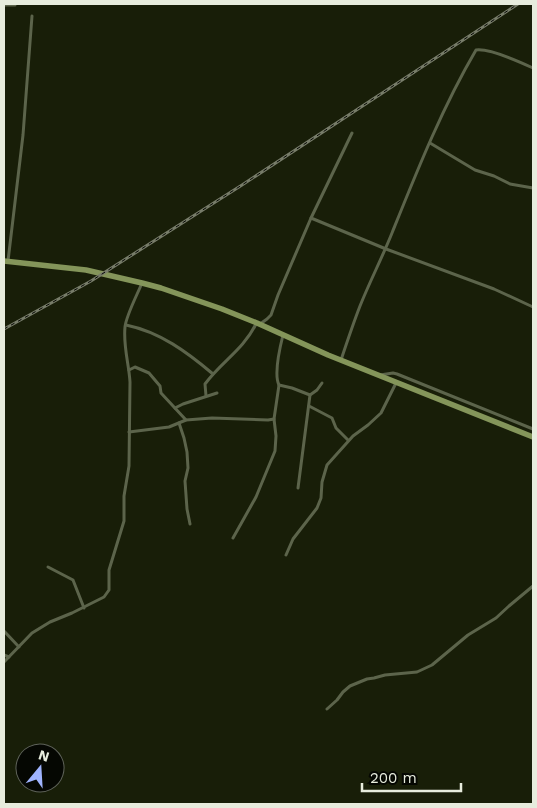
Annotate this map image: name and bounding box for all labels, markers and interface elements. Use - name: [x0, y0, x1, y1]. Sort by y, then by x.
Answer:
- north arrow: [15, 743, 65, 793]
- text: N: [37, 746, 51, 765]
- scale bar: [362, 760, 461, 792]
- text: 200 m: [370, 769, 417, 787]

